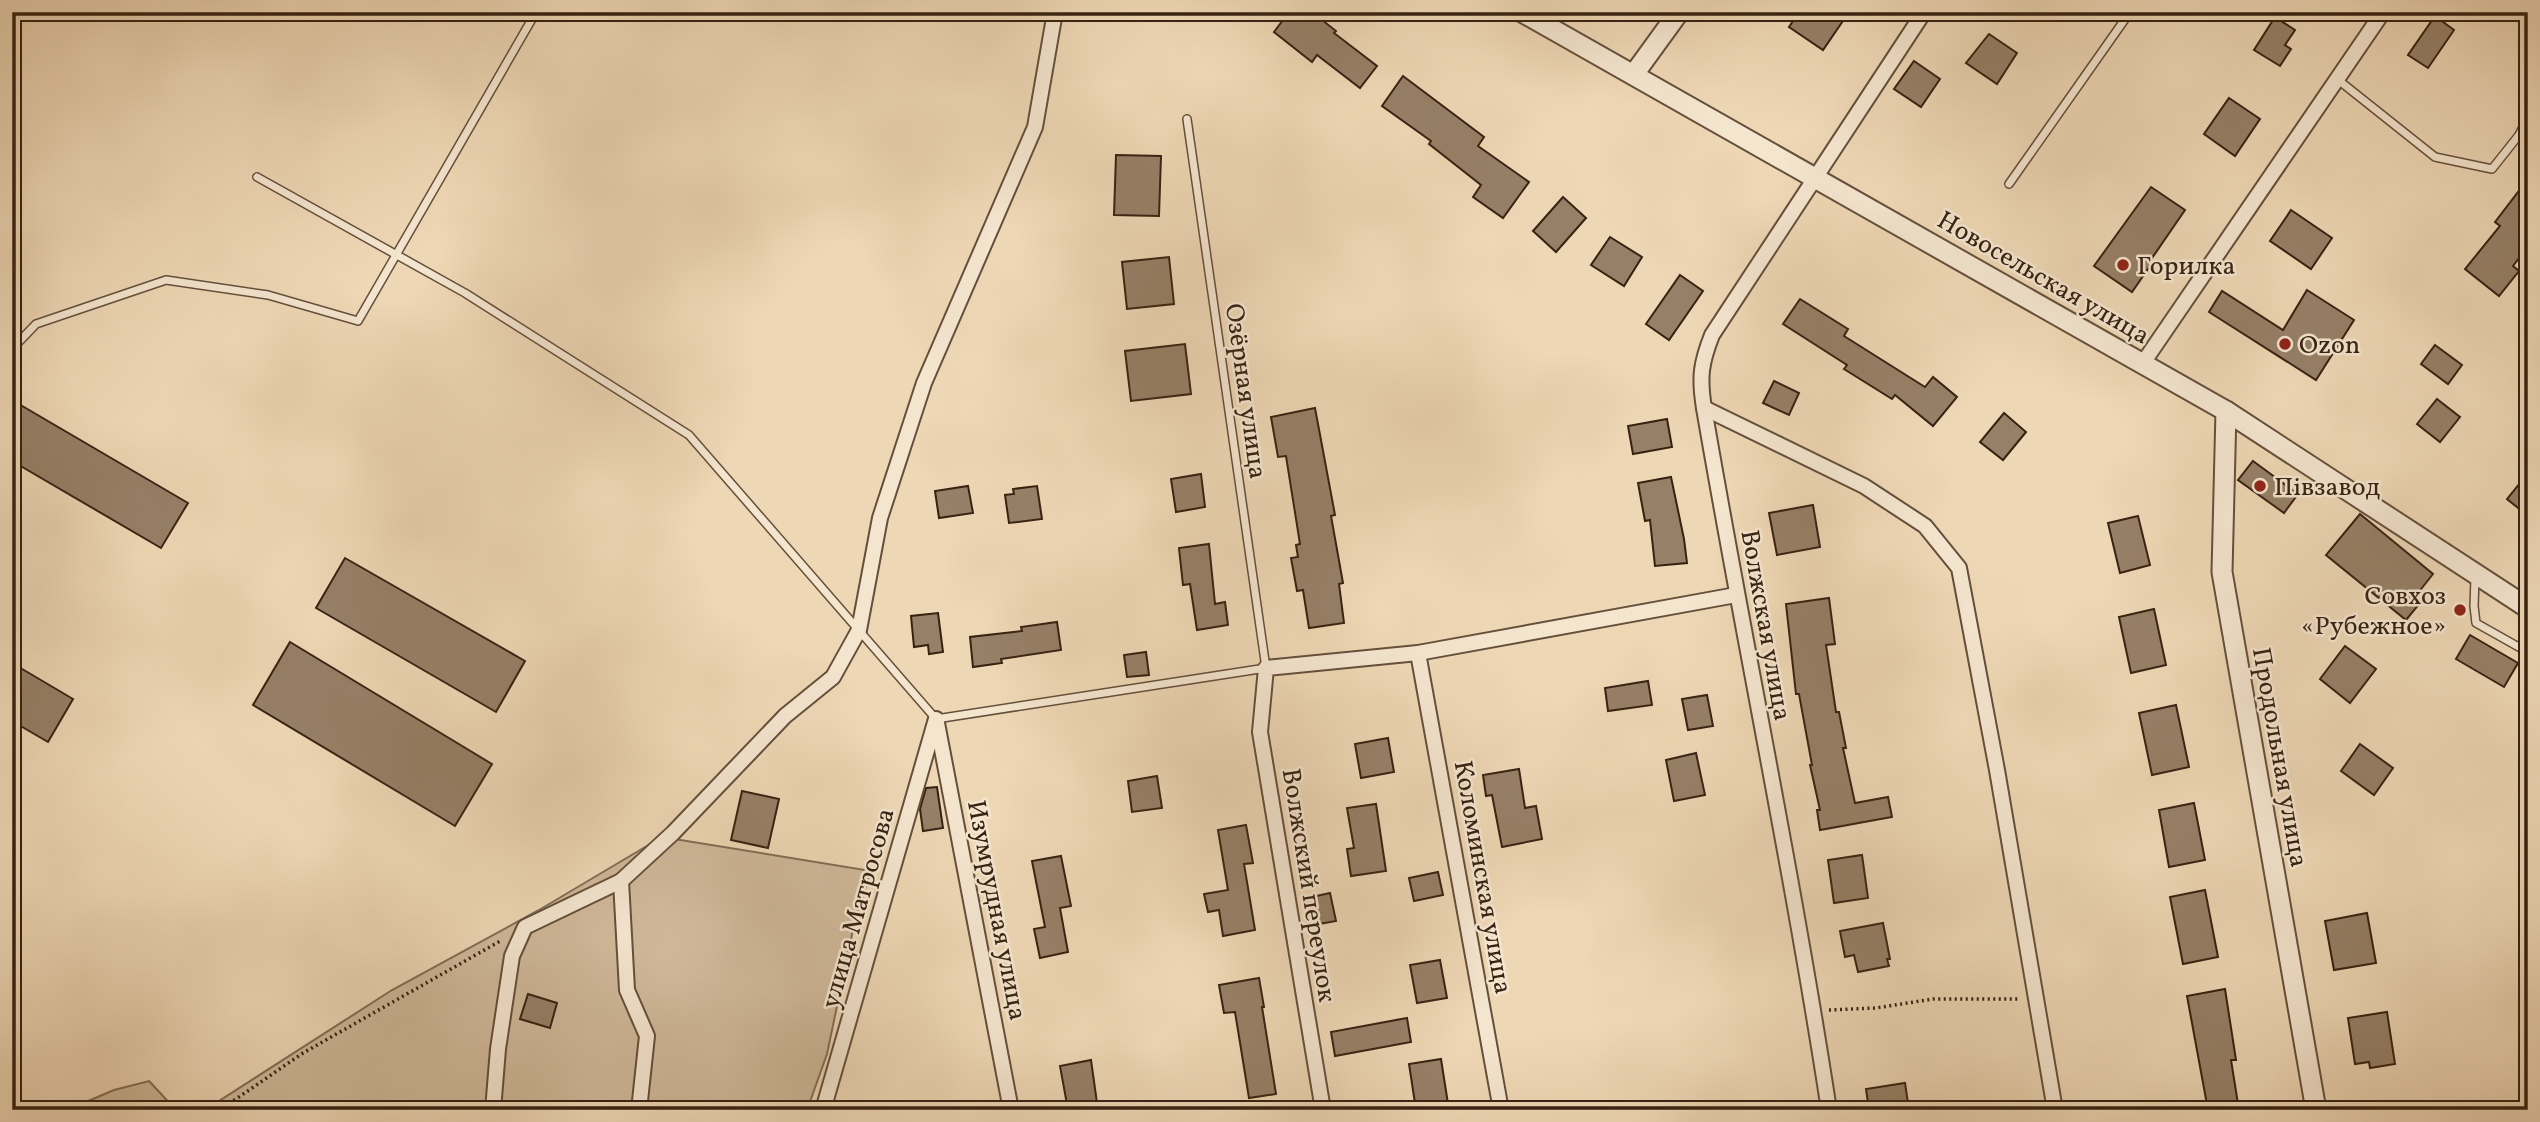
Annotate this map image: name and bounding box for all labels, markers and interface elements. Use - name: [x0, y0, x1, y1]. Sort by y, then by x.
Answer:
- street label: Новосельская улица: [1930, 203, 2156, 354]
- place label: Горилка: [2137, 249, 2235, 285]
- marker: Горилка: [2115, 257, 2131, 273]
- street label: Озёрная улица: [1215, 301, 1275, 481]
- place label: Ozon: [2299, 328, 2360, 364]
- marker: Ozon: [2277, 336, 2293, 352]
- place label: Пiвзавод: [2274, 470, 2381, 506]
- marker: Пiвзавод: [2252, 478, 2268, 494]
- street label: Волжская улица: [1731, 527, 1800, 724]
- place label: Совхоз «Рубежное»: [2301, 579, 2446, 645]
- marker: Совхоз «Рубежное»: [2452, 602, 2468, 618]
- street label: Продольная улица: [2242, 645, 2316, 870]
- street label: Коломинская улица: [1444, 758, 1520, 997]
- street label: Волжский переулок: [1272, 766, 1344, 1005]
- street label: Изумрудная улица: [957, 797, 1035, 1023]
- street label: улица Матросова: [813, 804, 905, 1013]

